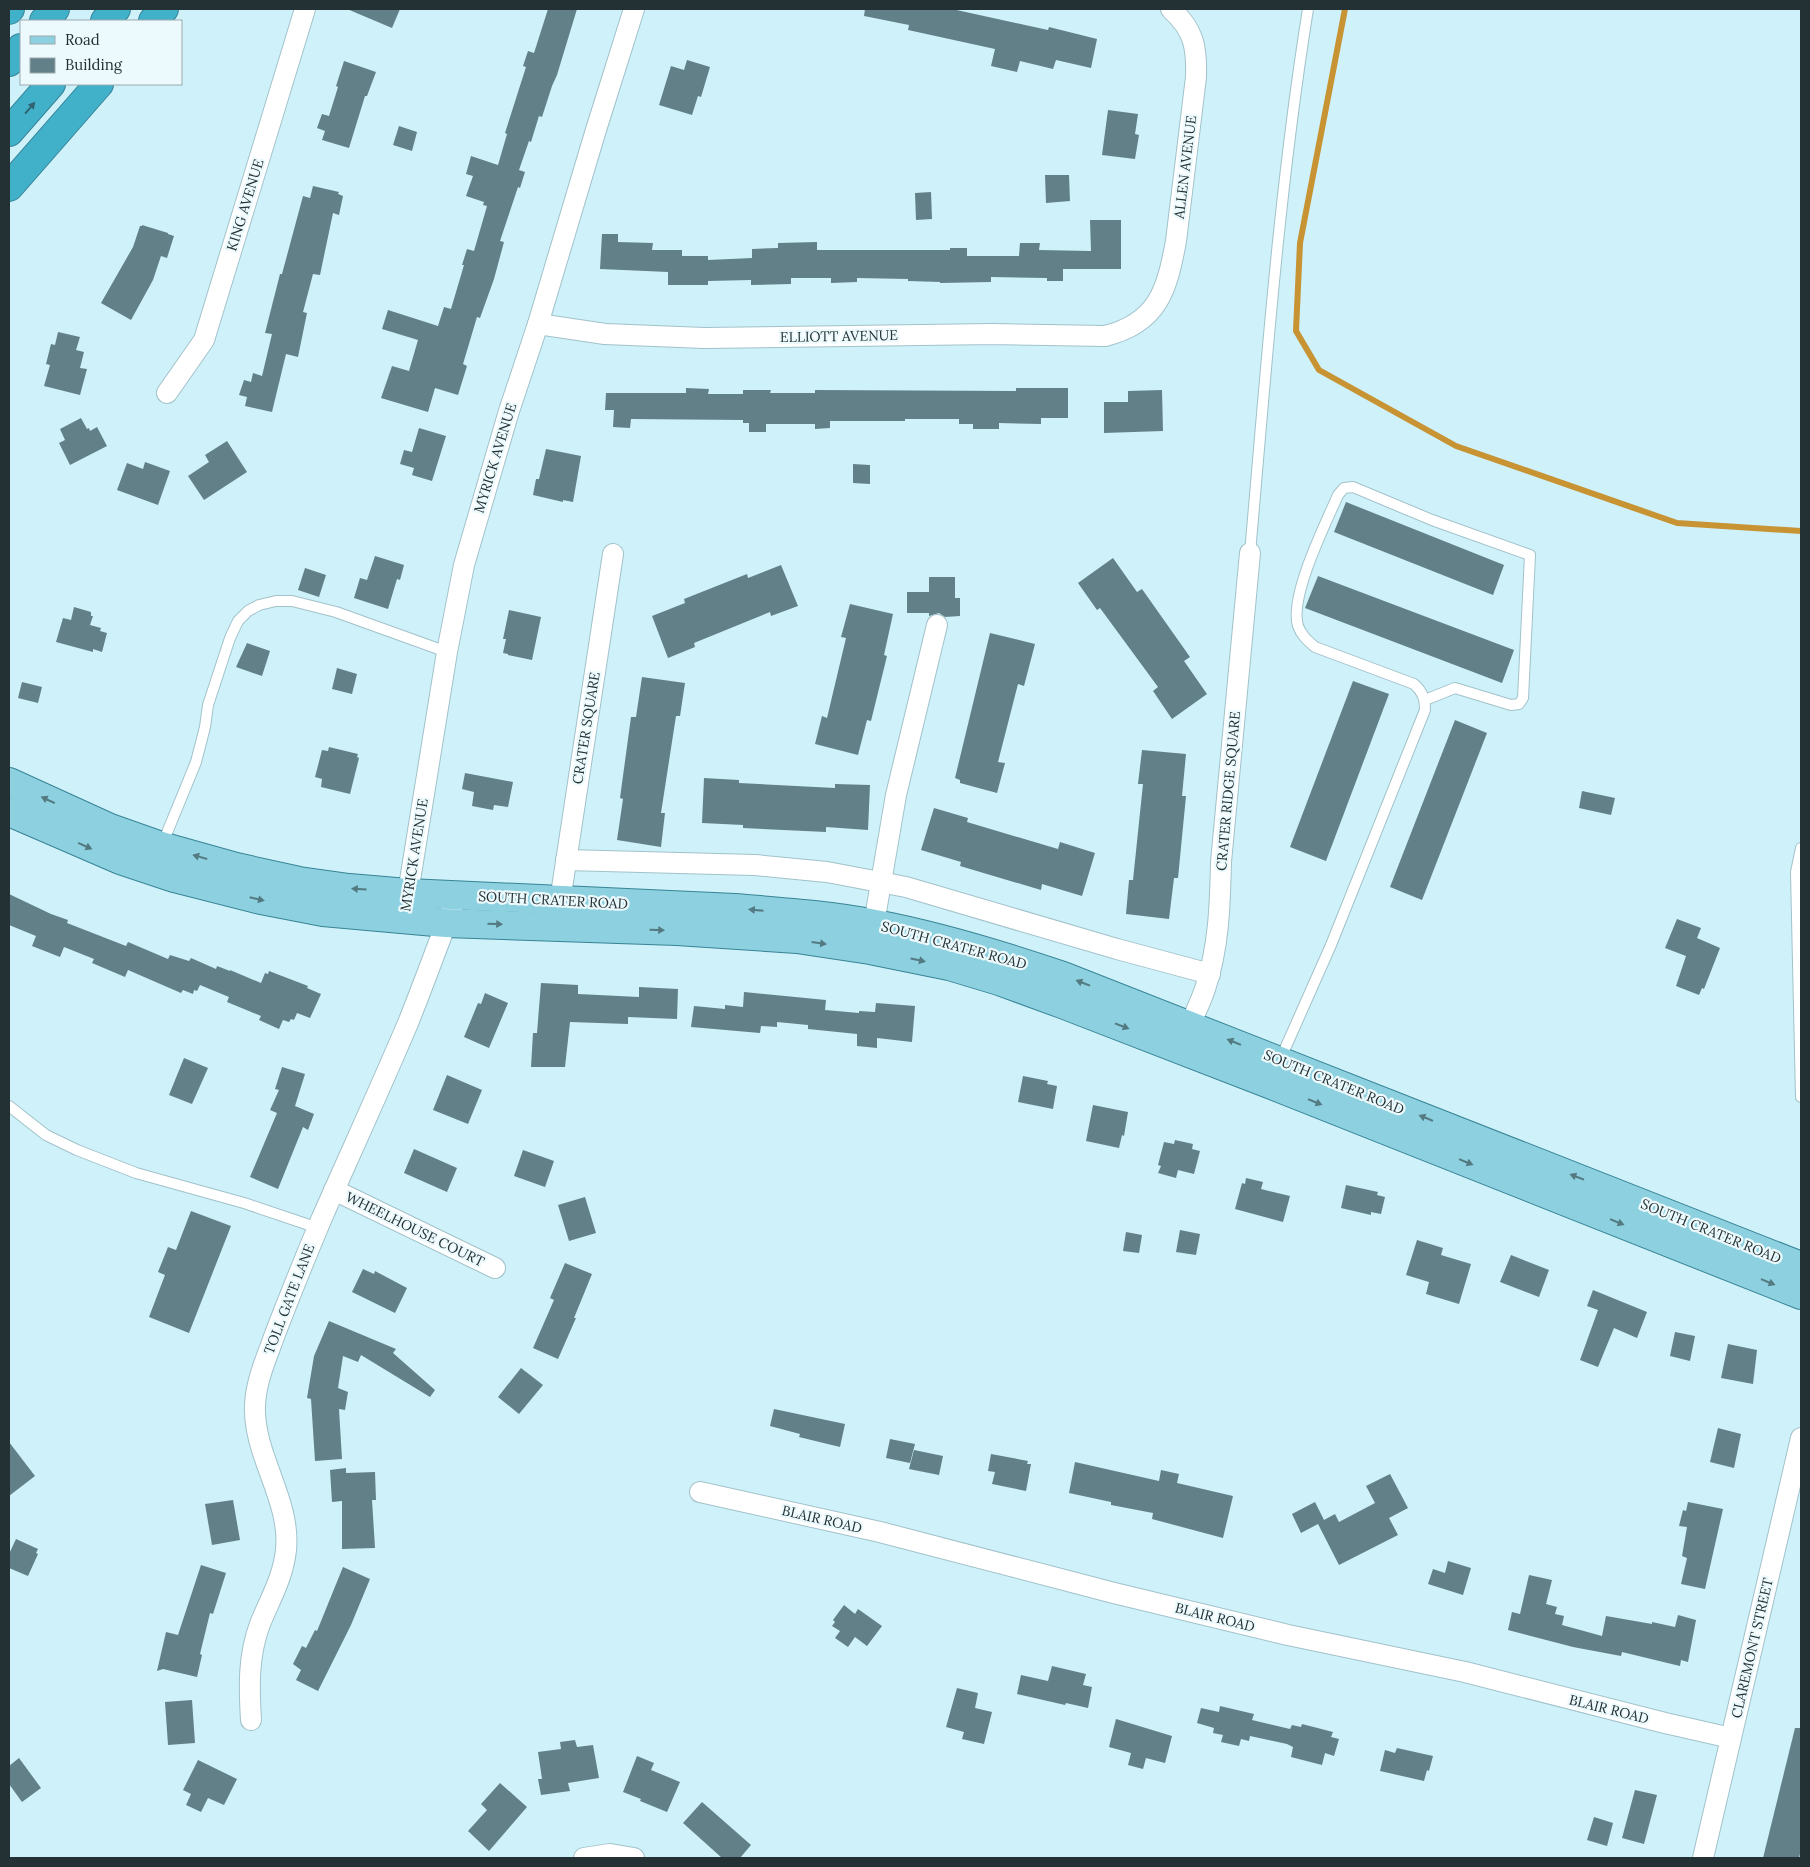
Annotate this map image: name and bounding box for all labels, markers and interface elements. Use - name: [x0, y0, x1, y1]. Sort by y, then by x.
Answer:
- legend: [20, 20, 182, 85]
- text: Road: [65, 30, 100, 49]
- text: Building: [65, 55, 123, 74]
- one-way arrow: [24, 102, 35, 114]
- street label: ALLEN AVENUE: [1170, 114, 1200, 221]
- street label: KING AVENUE: [222, 157, 268, 253]
- street label: ELLIOTT AVENUE: [780, 326, 898, 346]
- street label: MYRICK AVENUE: [470, 401, 520, 515]
- street label: CRATER SQUARE: [568, 670, 604, 785]
- street label: CRATER RIDGE SQUARE: [1212, 710, 1244, 872]
- one-way arrow: [41, 796, 55, 804]
- street label: MYRICK AVENUE: [396, 797, 432, 913]
- one-way arrow: [78, 842, 92, 850]
- one-way arrow: [192, 853, 208, 861]
- one-way arrow: [351, 885, 367, 893]
- street label: SOUTH CRATER ROAD: [478, 887, 628, 913]
- one-way arrow: [249, 895, 264, 903]
- one-way arrow: [747, 906, 763, 914]
- street label: SOUTH CRATER ROAD: [879, 917, 1029, 973]
- one-way arrow: [487, 920, 503, 928]
- one-way arrow: [650, 927, 666, 935]
- one-way arrow: [812, 939, 828, 947]
- one-way arrow: [910, 956, 925, 964]
- one-way arrow: [1076, 979, 1090, 987]
- one-way arrow: [1114, 1023, 1129, 1031]
- one-way arrow: [1227, 1038, 1242, 1045]
- street label: SOUTH CRATER ROAD: [1261, 1046, 1407, 1118]
- one-way arrow: [1308, 1098, 1322, 1106]
- one-way arrow: [1418, 1114, 1433, 1122]
- one-way arrow: [1459, 1158, 1473, 1166]
- one-way arrow: [1570, 1173, 1584, 1181]
- street label: WHEELHOUSE COURT: [343, 1188, 487, 1270]
- street label: SOUTH CRATER ROAD: [1638, 1195, 1784, 1267]
- one-way arrow: [1610, 1218, 1624, 1226]
- street label: TOLL GATE LANE: [260, 1241, 318, 1357]
- one-way arrow: [1761, 1278, 1776, 1286]
- street label: BLAIR ROAD: [780, 1501, 864, 1537]
- street label: CLAREMONT STREET: [1727, 1576, 1777, 1720]
- street label: BLAIR ROAD: [1173, 1598, 1257, 1636]
- street label: BLAIR ROAD: [1567, 1690, 1651, 1728]

